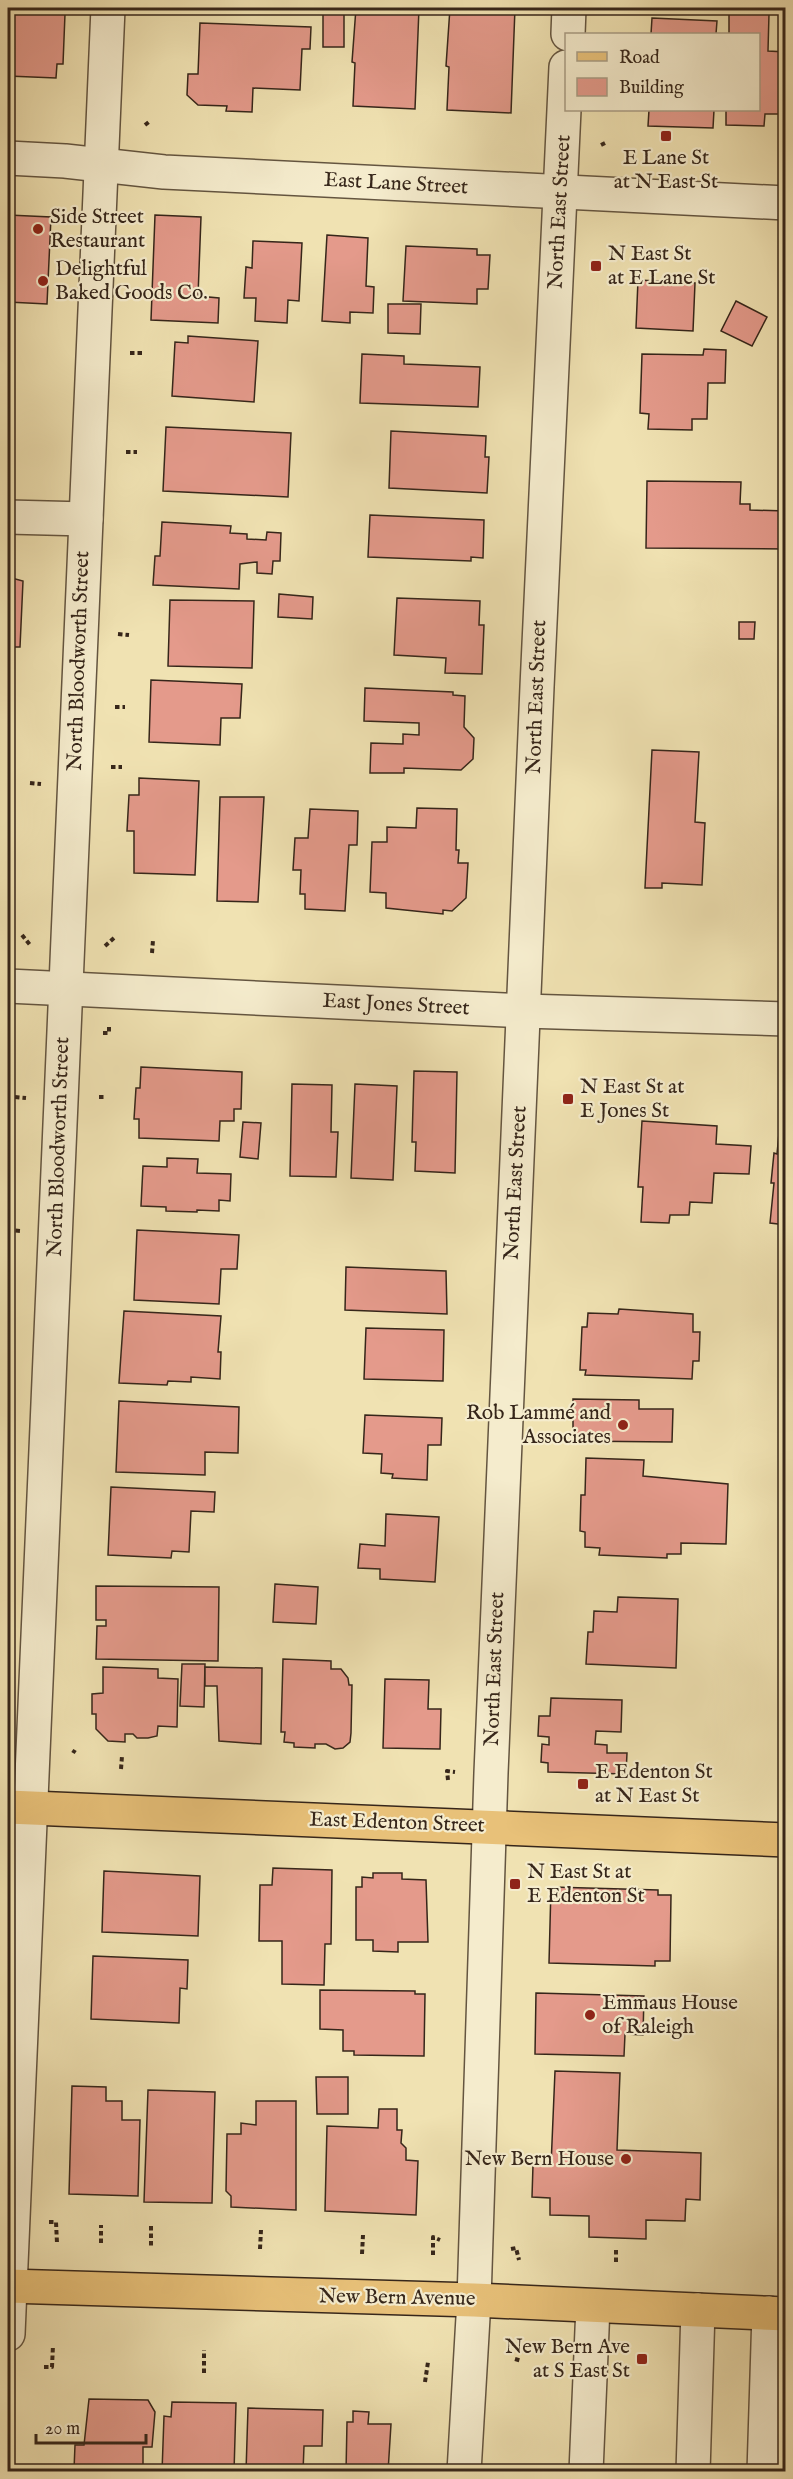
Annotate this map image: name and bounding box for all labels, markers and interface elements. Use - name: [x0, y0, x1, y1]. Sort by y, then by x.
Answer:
- legend: [565, 33, 760, 111]
- text: Road: [619, 47, 660, 70]
- text: Building: [619, 77, 684, 100]
- marker: E Lane St at N East St: [659, 129, 673, 143]
- street label: North East Street: [542, 134, 578, 290]
- place label: E Lane St at N East St: [614, 145, 718, 196]
- street label: East Lane Street: [323, 167, 469, 201]
- place label: Side Street Restaurant: [50, 204, 145, 255]
- marker: Side Street Restaurant: [31, 222, 45, 236]
- place label: N East St at E Lane St: [608, 241, 715, 292]
- place label: Delightful Baked Goods Co.: [55, 256, 208, 307]
- marker: N East St at E Lane St: [589, 259, 603, 273]
- marker: Delightful Baked Goods Co.: [36, 274, 50, 288]
- street label: North Bloodworth Street: [62, 550, 96, 772]
- street label: North East Street: [521, 619, 553, 775]
- street label: East Jones Street: [322, 988, 470, 1022]
- street label: North Bloodworth Street: [42, 1036, 76, 1258]
- place label: N East St at E Jones St: [580, 1074, 684, 1125]
- marker: N East St at E Jones St: [561, 1092, 575, 1106]
- street label: North East Street: [498, 1105, 534, 1261]
- place label: Rob Lammé and Associates: [466, 1400, 612, 1451]
- marker: Rob Lammé and Associates: [616, 1418, 630, 1432]
- street label: North East Street: [479, 1591, 511, 1747]
- place label: E Edenton St at N East St: [595, 1759, 713, 1810]
- marker: E Edenton St at N East St: [576, 1777, 590, 1791]
- street label: East Edenton Street: [309, 1806, 485, 1840]
- place label: N East St at E Edenton St: [527, 1859, 645, 1910]
- marker: N East St at E Edenton St: [508, 1877, 522, 1891]
- place label: Emmaus House of Raleigh: [602, 1990, 738, 2041]
- marker: Emmaus House of Raleigh: [583, 2008, 597, 2022]
- place label: New Bern House: [465, 2146, 614, 2173]
- marker: New Bern House: [619, 2152, 633, 2166]
- street label: New Bern Avenue: [318, 2283, 476, 2313]
- place label: New Bern Ave at S East St: [505, 2334, 630, 2385]
- marker: New Bern Ave at S East St: [635, 2352, 649, 2366]
- scale bar: [36, 2407, 146, 2445]
- text: 20 m: [45, 2418, 80, 2441]

